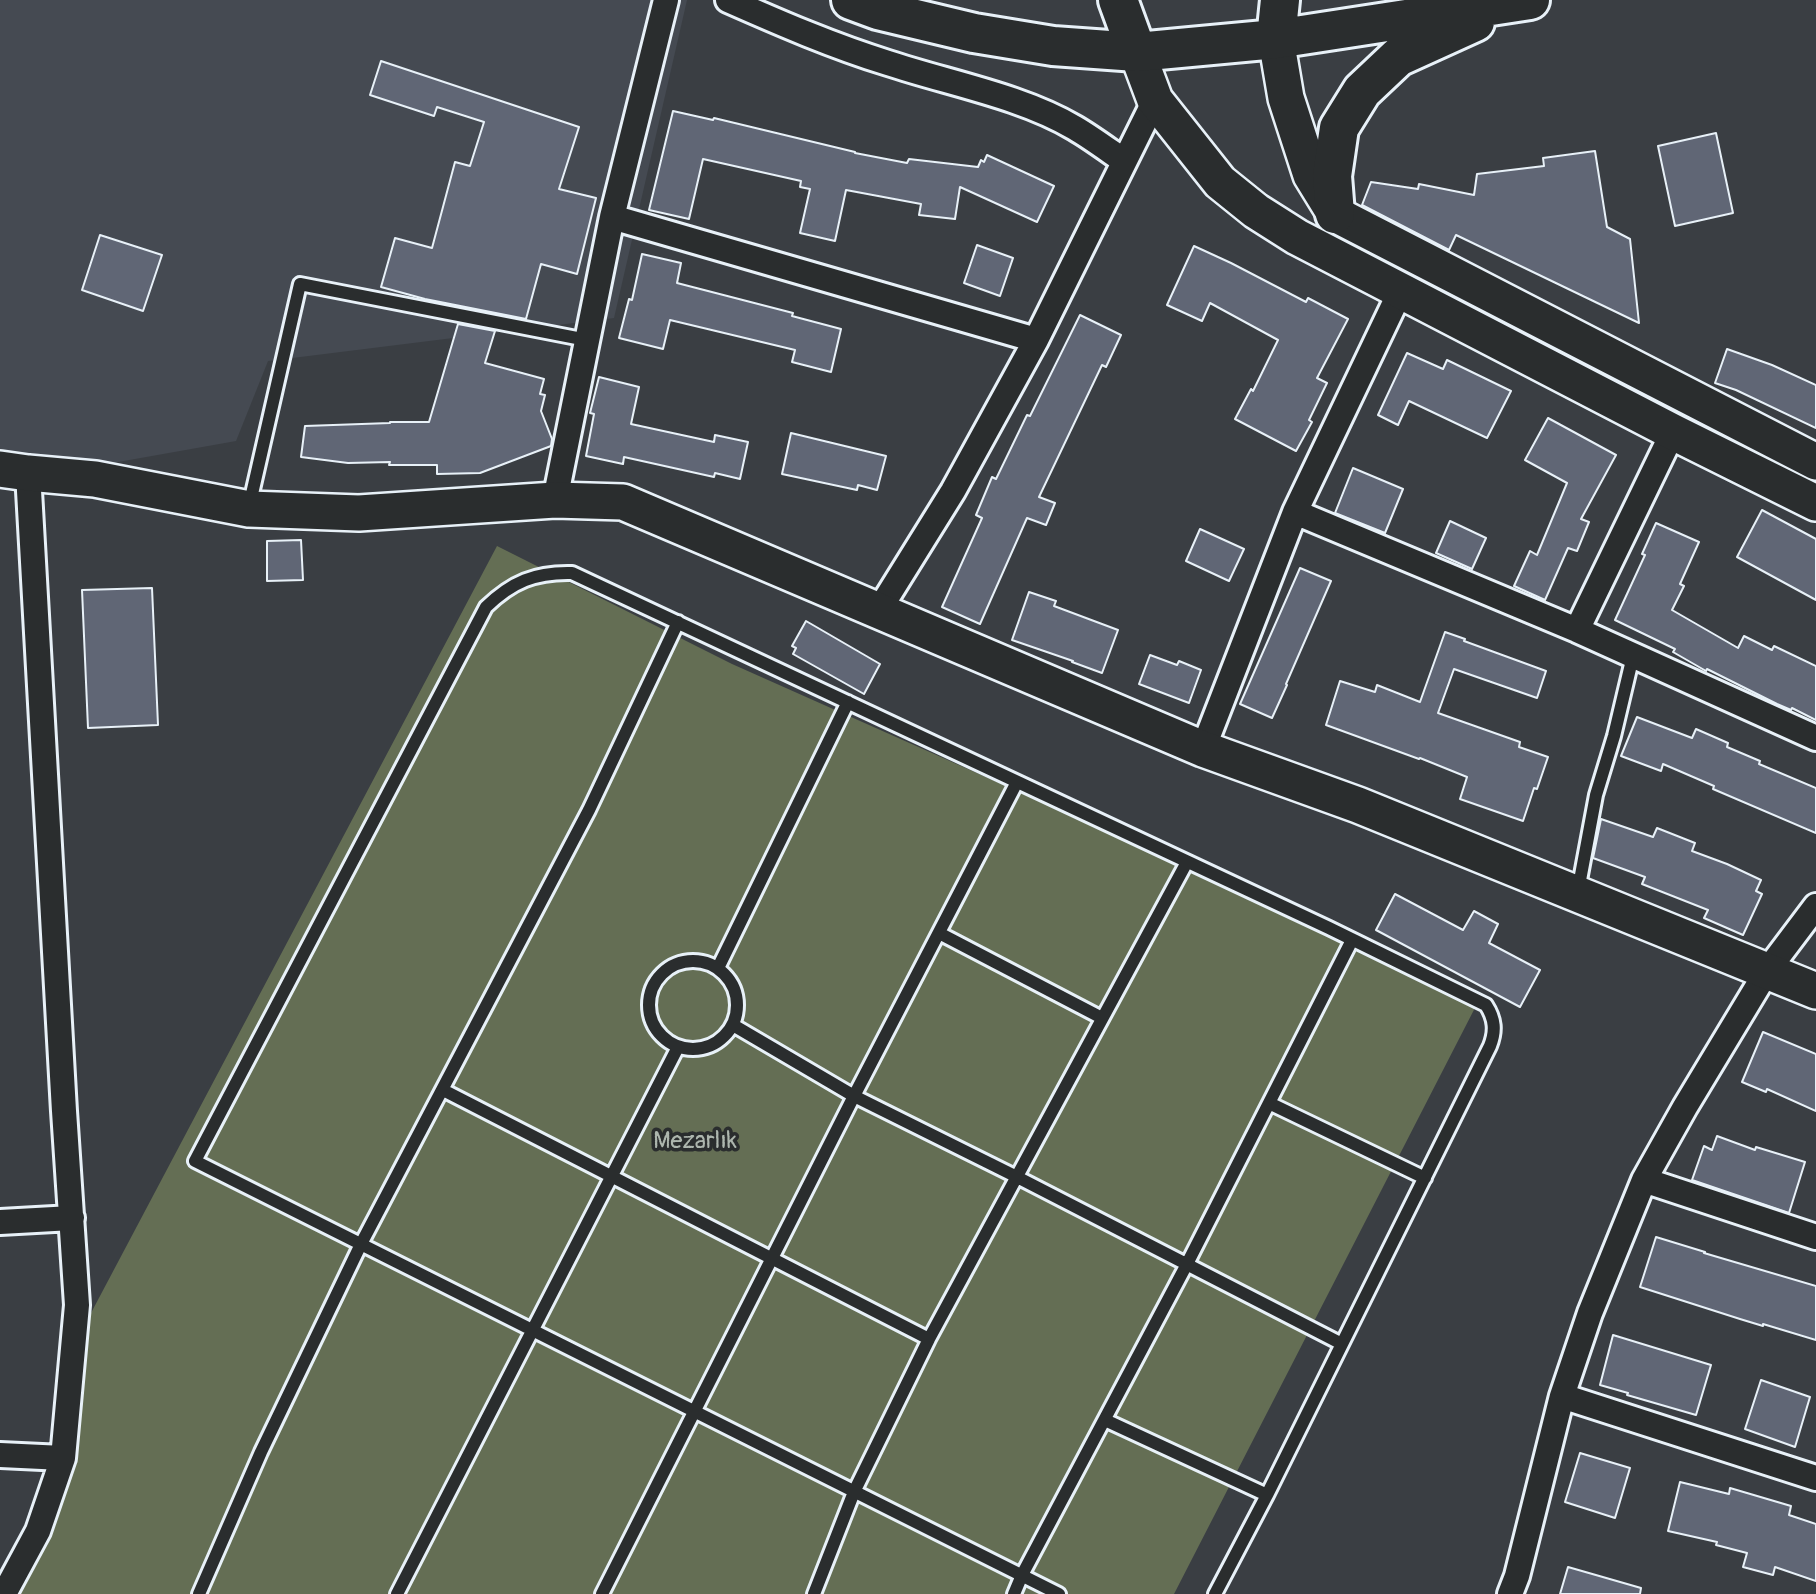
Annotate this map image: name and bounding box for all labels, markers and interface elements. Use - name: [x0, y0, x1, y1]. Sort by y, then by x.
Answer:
- park label: Mezarlık: [653, 1128, 737, 1156]

